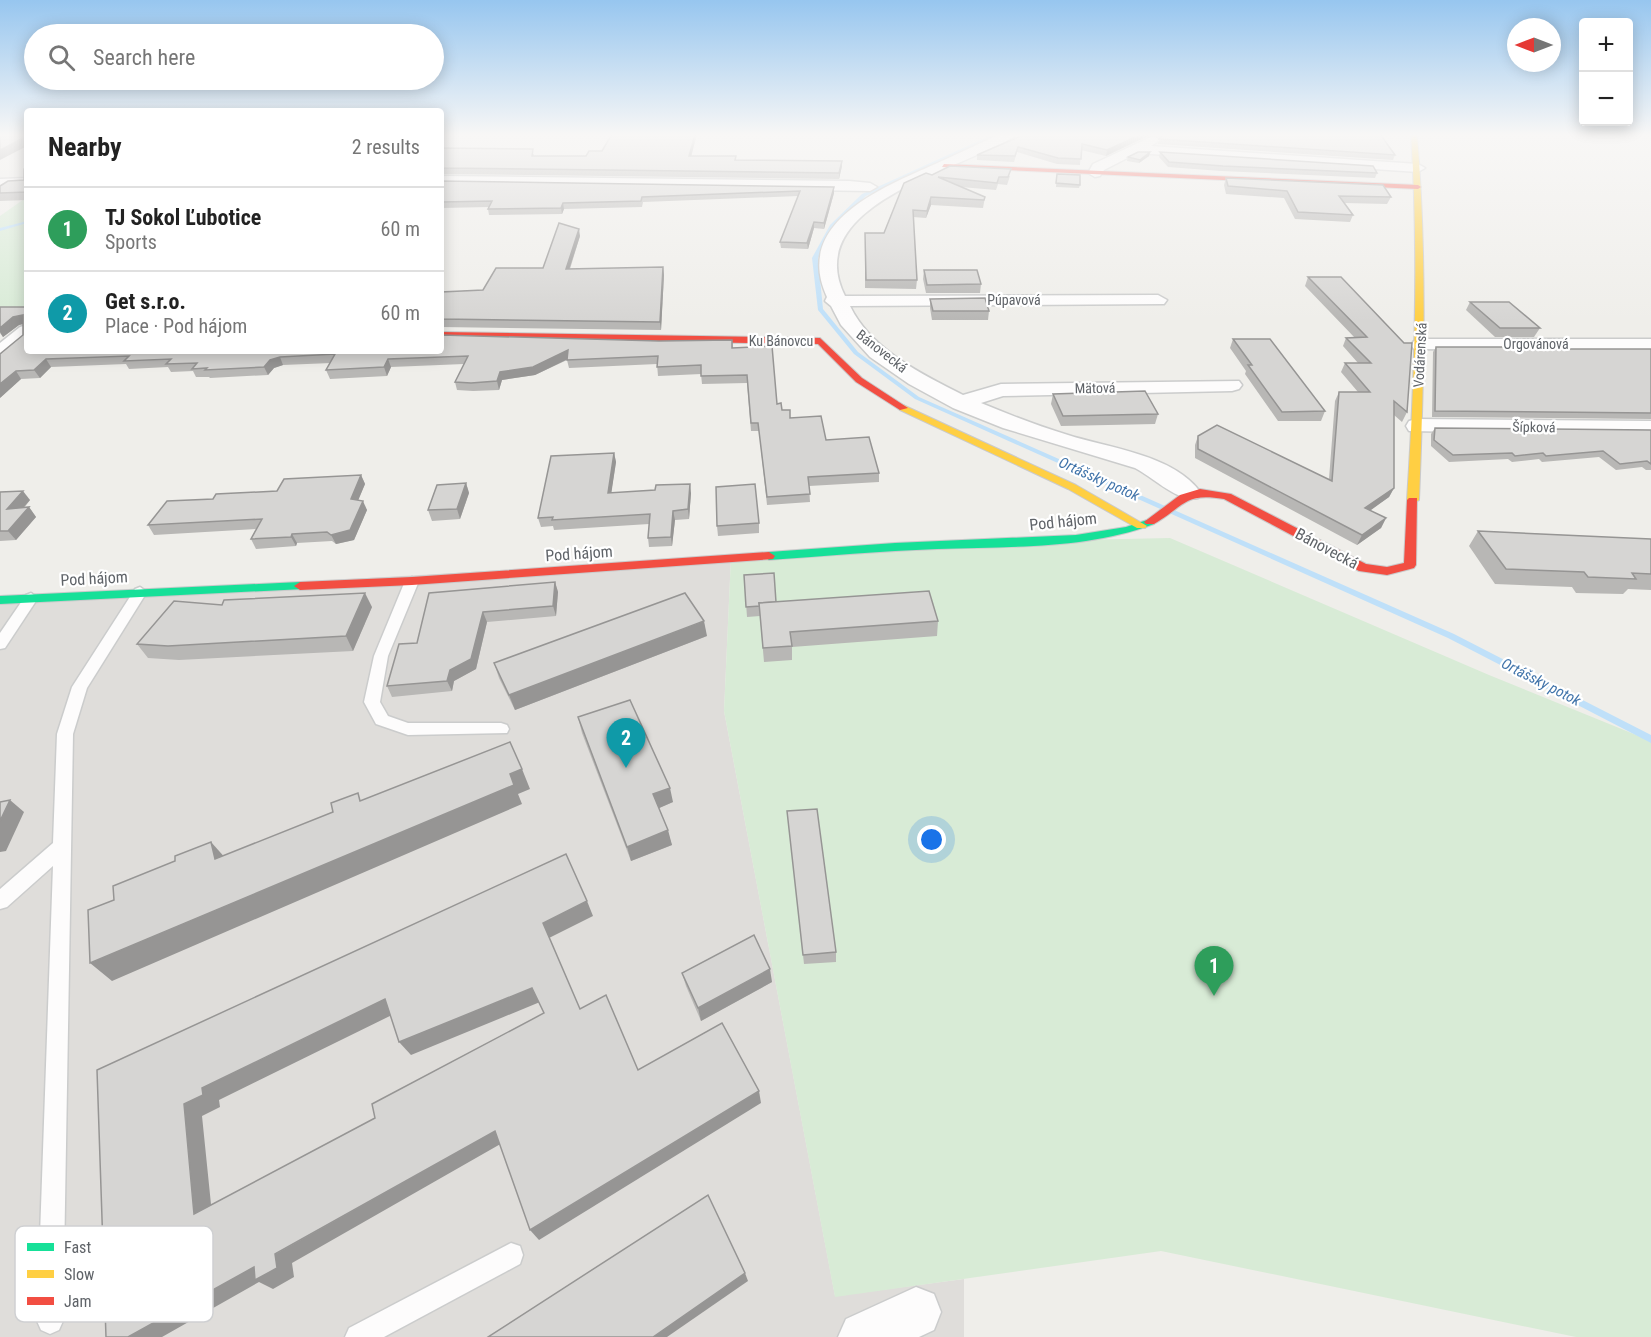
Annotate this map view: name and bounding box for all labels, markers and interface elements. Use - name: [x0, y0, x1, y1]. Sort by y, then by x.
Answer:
- north arrow: [1507, 18, 1561, 72]
- map controls: [1579, 18, 1633, 126]
- button: +: [1579, 18, 1633, 72]
- search box: [24, 24, 444, 90]
- icon: search: [45, 41, 78, 74]
- text: Search here: [93, 45, 195, 70]
- button: −: [1579, 72, 1633, 126]
- text: Nearby: [48, 132, 122, 162]
- text: 2 results: [352, 135, 420, 159]
- text: TJ Sokol Ľubotice: [105, 205, 261, 230]
- text: 1: [62, 217, 73, 241]
- text: 60 m: [381, 217, 420, 241]
- text: Sports: [105, 230, 157, 254]
- text: Get s.r.o.: [105, 289, 186, 314]
- street label: Púpavová: [987, 292, 1041, 308]
- text: 2: [62, 301, 73, 325]
- text: 60 m: [381, 301, 420, 325]
- text: Place · Pod hájom: [105, 314, 247, 338]
- street label: Vodárenská: [1410, 322, 1430, 388]
- street label: Bánovecká: [853, 326, 911, 376]
- street label: Ku Bánovcu: [749, 333, 813, 349]
- street label: Orgovánová: [1503, 336, 1569, 352]
- street label: Mätová: [1074, 380, 1116, 396]
- street label: Šípková: [1512, 418, 1556, 435]
- water label: Ortášsky potok: [1056, 453, 1143, 505]
- street label: Pod hájom: [1029, 509, 1098, 534]
- street label: Bánovecká: [1292, 524, 1362, 573]
- street label: Pod hájom: [545, 542, 613, 565]
- street label: Pod hájom: [60, 567, 128, 590]
- water label: Ortášsky potok: [1498, 654, 1584, 710]
- pin: 2: [606, 718, 646, 768]
- your location: [917, 825, 946, 854]
- pin: 1: [1194, 946, 1234, 996]
- legend: [15, 1226, 213, 1322]
- text: Fast: [64, 1238, 91, 1257]
- text: Slow: [64, 1265, 94, 1284]
- text: Jam: [64, 1292, 91, 1311]

